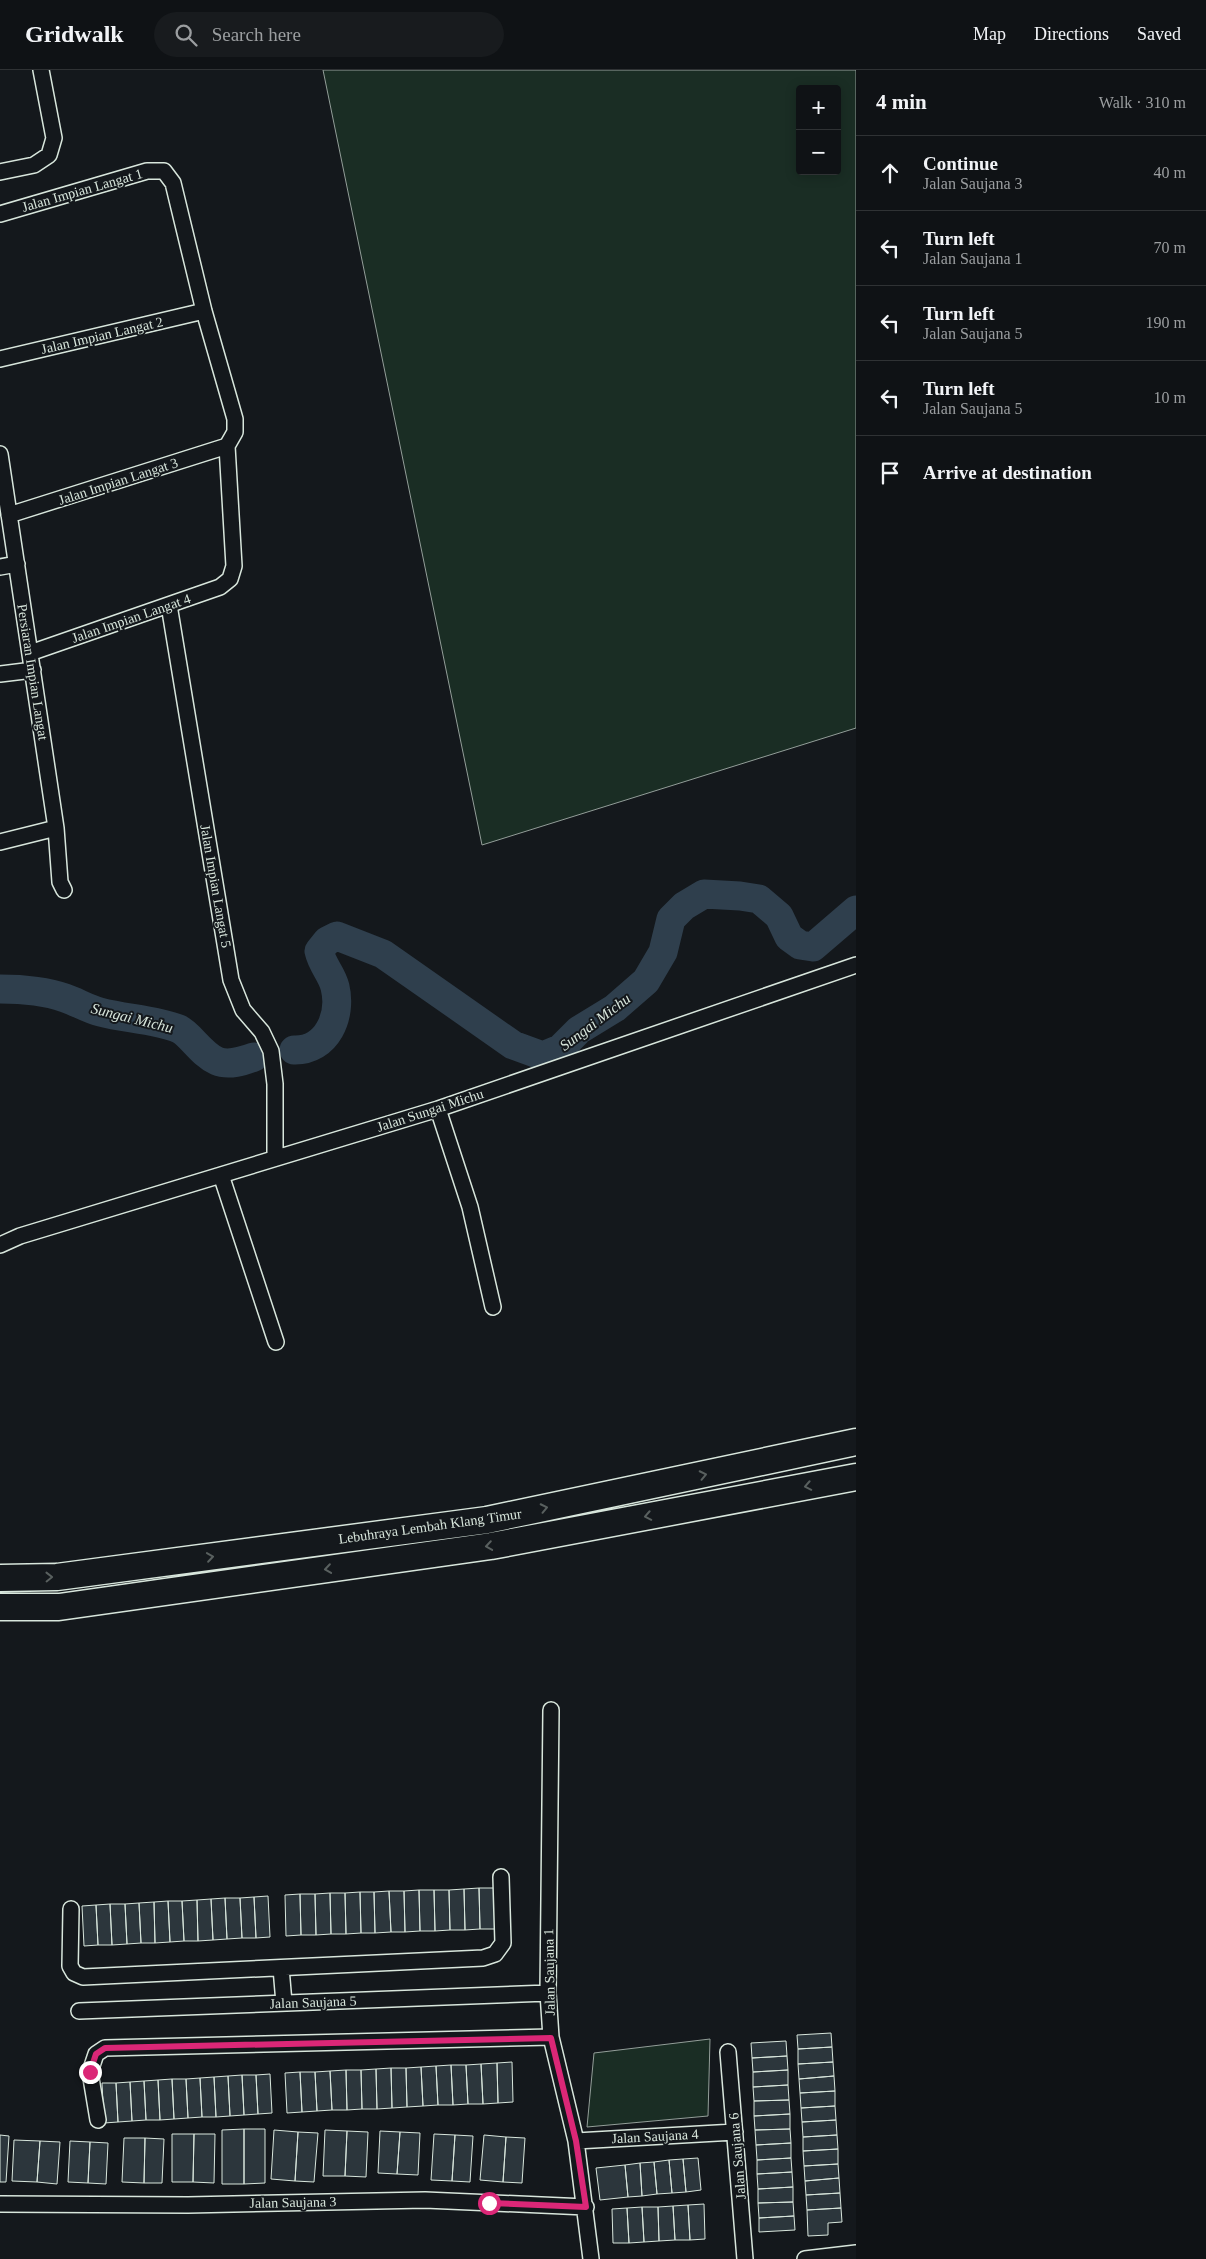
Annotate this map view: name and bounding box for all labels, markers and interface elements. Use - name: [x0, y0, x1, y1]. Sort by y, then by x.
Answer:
- search box: [154, 12, 504, 57]
- text: Gridwalk: [25, 21, 124, 47]
- icon: search: [172, 21, 200, 49]
- text: Search here: [212, 24, 301, 45]
- text: Map: [973, 24, 1006, 44]
- text: Directions: [1034, 24, 1109, 44]
- text: Saved: [1137, 24, 1181, 44]
- map controls: [796, 85, 841, 175]
- button: +: [796, 85, 841, 130]
- text: 4 min: [876, 90, 927, 114]
- text: Walk · 310 m: [1099, 94, 1186, 111]
- button: −: [796, 130, 841, 175]
- text: Continue: [923, 153, 998, 174]
- icon: ahead: [876, 159, 904, 187]
- text: 40 m: [1154, 164, 1186, 181]
- street label: Jalan Impian Langat 1: [20, 166, 144, 215]
- text: Jalan Saujana 3: [923, 175, 1023, 192]
- text: Turn left: [923, 228, 995, 249]
- icon: left: [876, 234, 904, 262]
- text: 70 m: [1154, 239, 1186, 256]
- text: Jalan Saujana 1: [923, 250, 1023, 267]
- text: Turn left: [923, 303, 995, 324]
- icon: left: [876, 309, 904, 337]
- street label: Jalan Impian Langat 2: [40, 314, 165, 357]
- text: 190 m: [1146, 314, 1186, 331]
- text: Jalan Saujana 5: [923, 325, 1023, 342]
- text: Turn left: [923, 378, 995, 399]
- icon: left: [876, 384, 904, 412]
- text: 10 m: [1154, 389, 1186, 406]
- text: Jalan Saujana 5: [923, 400, 1023, 417]
- street label: Jalan Impian Langat 3: [56, 455, 180, 508]
- icon: arrive: [876, 459, 904, 487]
- text: Arrive at destination: [923, 462, 1092, 483]
- street label: Jalan Impian Langat 4: [70, 591, 193, 646]
- street label: Persiaran Impian Langat: [14, 603, 51, 741]
- street label: Jalan Impian Langat 5: [197, 823, 234, 949]
- water label: Sungai Michu: [557, 990, 633, 1054]
- water label: Sungai Michu: [89, 1000, 175, 1036]
- street label: Jalan Sungai Michu: [375, 1086, 485, 1135]
- one-way arrow: [698, 1470, 707, 1480]
- one-way arrow: [804, 1480, 813, 1491]
- one-way arrow: [539, 1503, 548, 1514]
- street label: Lebuhraya Lembah Klang Timur: [338, 1506, 523, 1547]
- one-way arrow: [644, 1511, 653, 1521]
- one-way arrow: [484, 1541, 493, 1551]
- one-way arrow: [206, 1552, 214, 1563]
- one-way arrow: [324, 1563, 332, 1574]
- one-way arrow: [45, 1572, 53, 1582]
- street label: Jalan Saujana 1: [541, 1928, 558, 2016]
- street label: Jalan Saujana 5: [269, 1993, 357, 2012]
- route end: [79, 2061, 102, 2084]
- street label: Jalan Saujana 6: [726, 2112, 749, 2200]
- street label: Jalan Saujana 4: [611, 2127, 699, 2146]
- route start: [478, 2192, 501, 2215]
- street label: Jalan Saujana 3: [249, 2194, 337, 2211]

